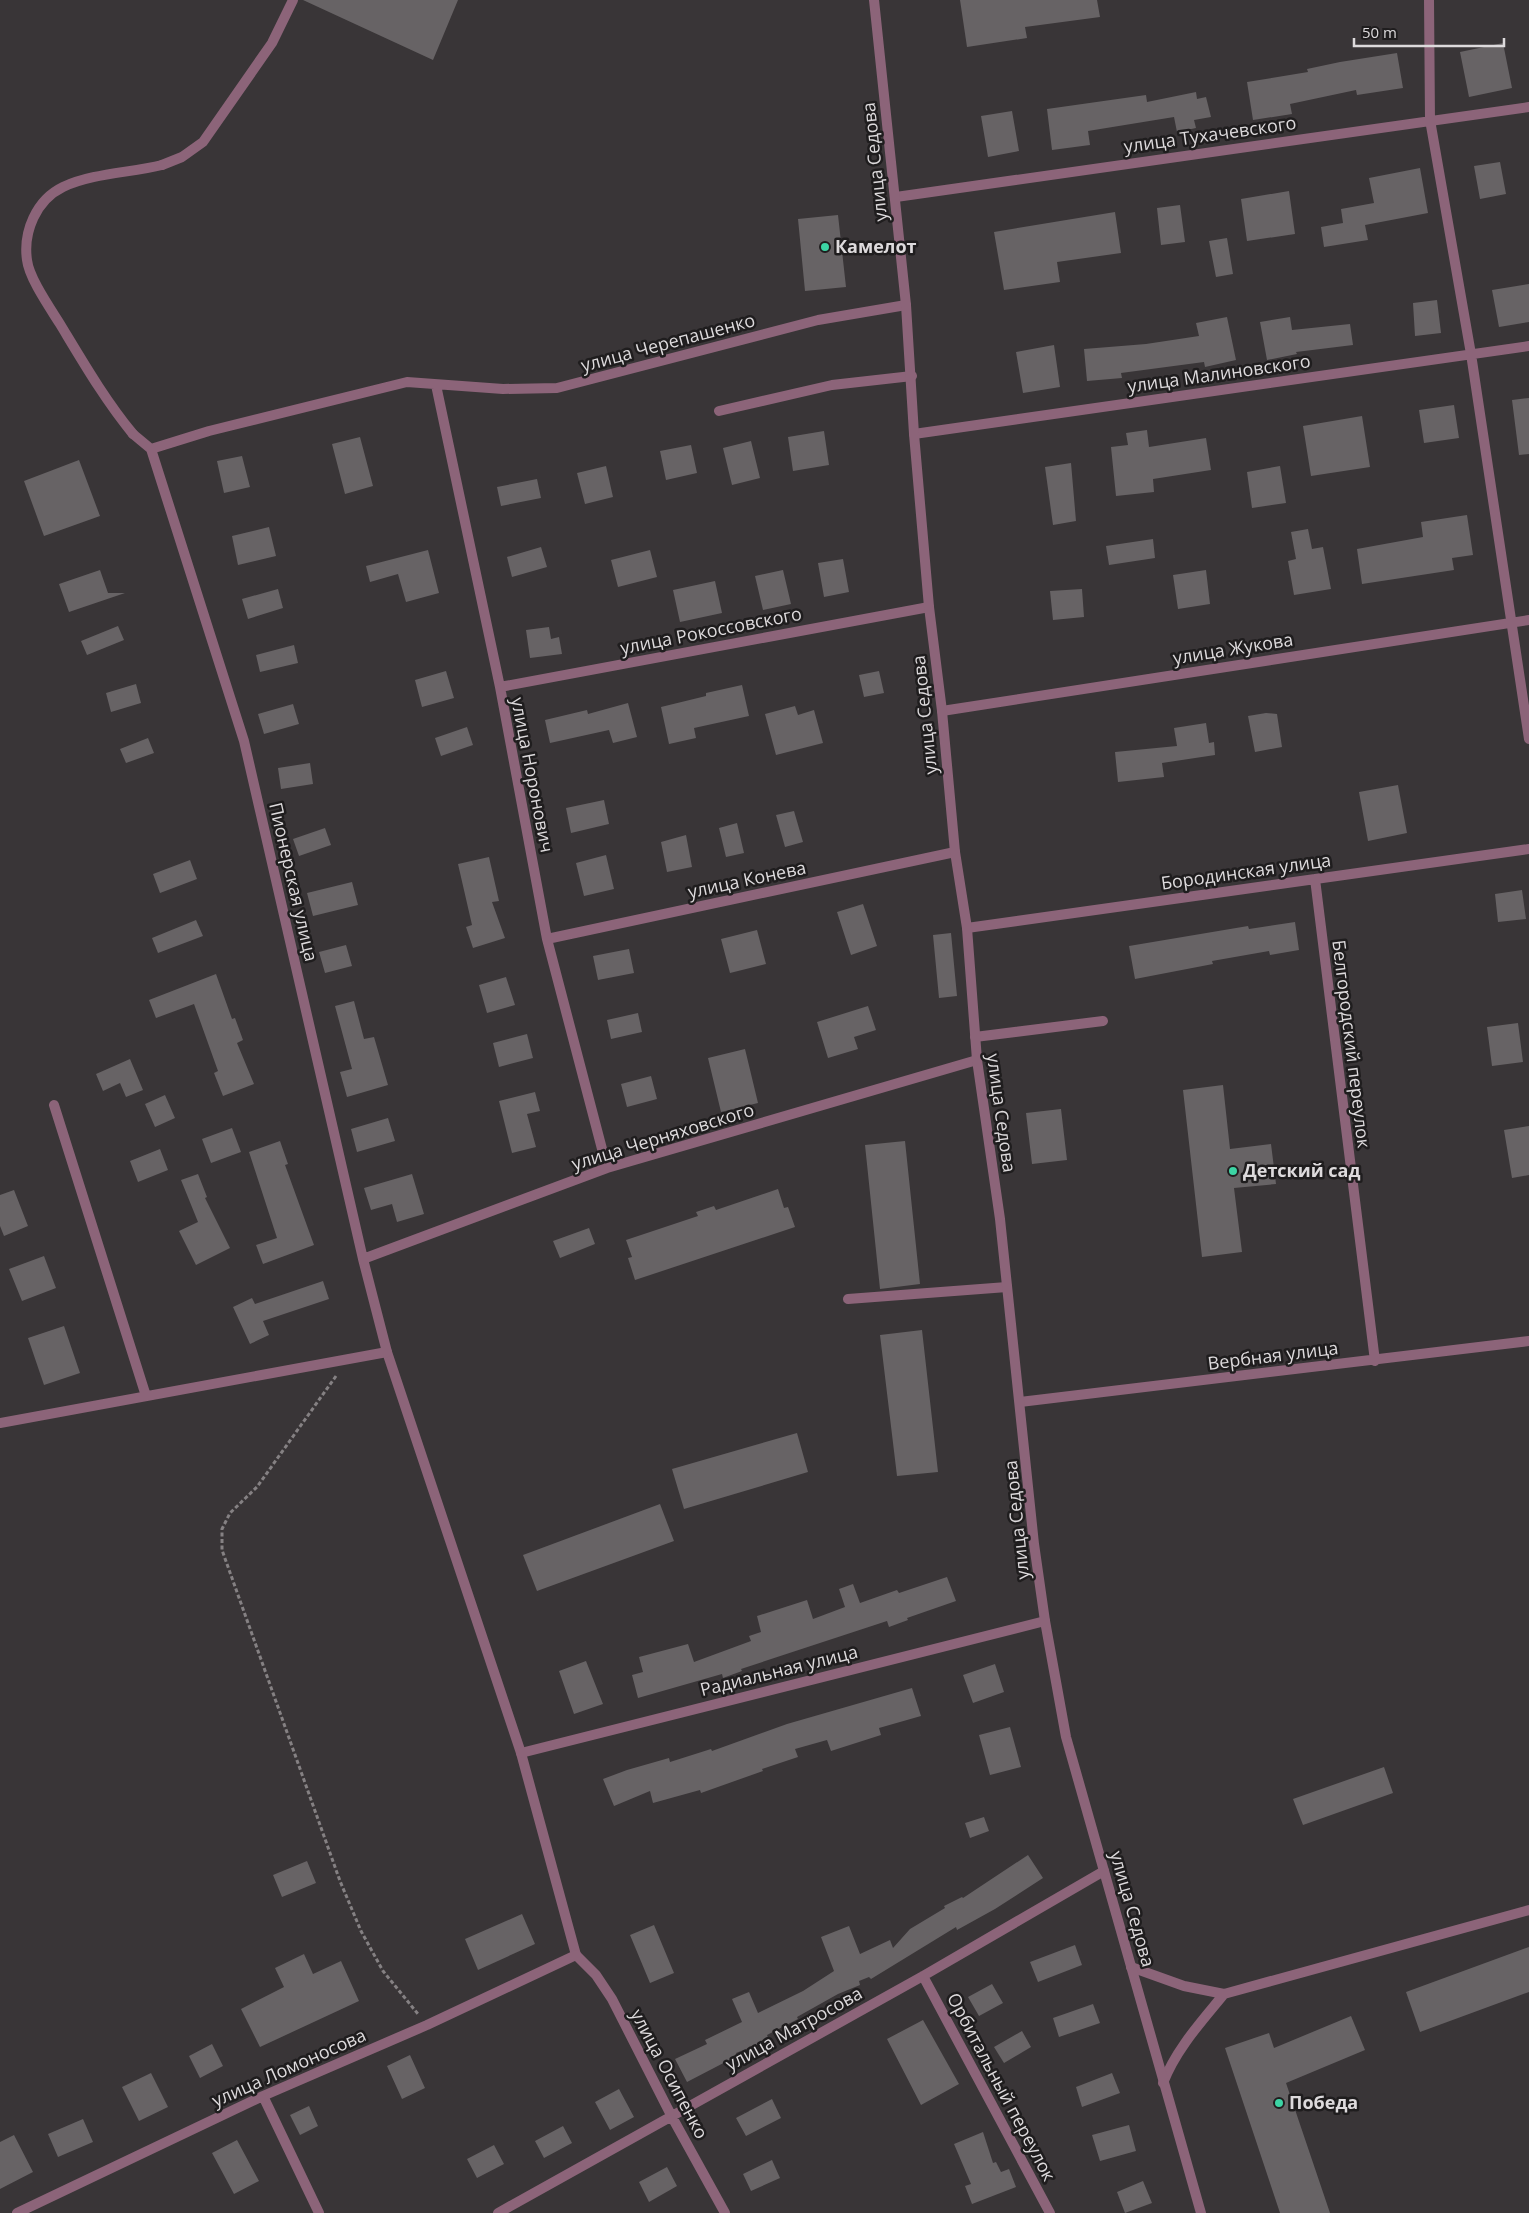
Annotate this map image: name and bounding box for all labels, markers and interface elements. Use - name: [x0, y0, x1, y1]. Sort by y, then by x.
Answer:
- scale bar: [1354, 15, 1504, 47]
- text: 50 m: [1362, 22, 1397, 42]
- street label: улица Седова: [856, 101, 892, 223]
- street label: улица Тухачевского: [1122, 110, 1298, 158]
- place label: Камелот: [835, 234, 917, 258]
- marker: Камелот: [819, 241, 831, 253]
- street label: улица Черепашенко: [578, 307, 757, 377]
- street label: улица Малиновского: [1126, 348, 1312, 398]
- street label: улица Рокоссовского: [618, 601, 804, 659]
- street label: улица Жукова: [1171, 627, 1295, 669]
- street label: улица Седова: [906, 654, 942, 776]
- street label: улица Норонович: [506, 695, 560, 854]
- street label: Пионерская улица: [264, 800, 324, 964]
- street label: Бородинская улица: [1159, 847, 1332, 895]
- street label: улица Конева: [685, 855, 808, 903]
- street label: Белгородский переулок: [1327, 938, 1377, 1150]
- street label: улица Седова: [982, 1052, 1022, 1174]
- street label: улица Черняховского: [569, 1097, 757, 1175]
- place label: Детский сад: [1243, 1158, 1360, 1182]
- marker: Детский сад: [1227, 1165, 1239, 1177]
- street label: Вербная улица: [1206, 1335, 1340, 1375]
- street label: улица Седова: [998, 1459, 1034, 1581]
- street label: Радиальная улица: [697, 1639, 860, 1701]
- street label: улица Седова: [1105, 1848, 1161, 1970]
- street label: улица Матросова: [721, 1981, 866, 2076]
- street label: Орбитальный переулок: [942, 1988, 1062, 2185]
- street label: улица Осипенко: [626, 2005, 714, 2143]
- street label: улица Ломоносова: [208, 2022, 369, 2112]
- place label: Победа: [1289, 2090, 1358, 2114]
- marker: Победа: [1273, 2097, 1285, 2109]

